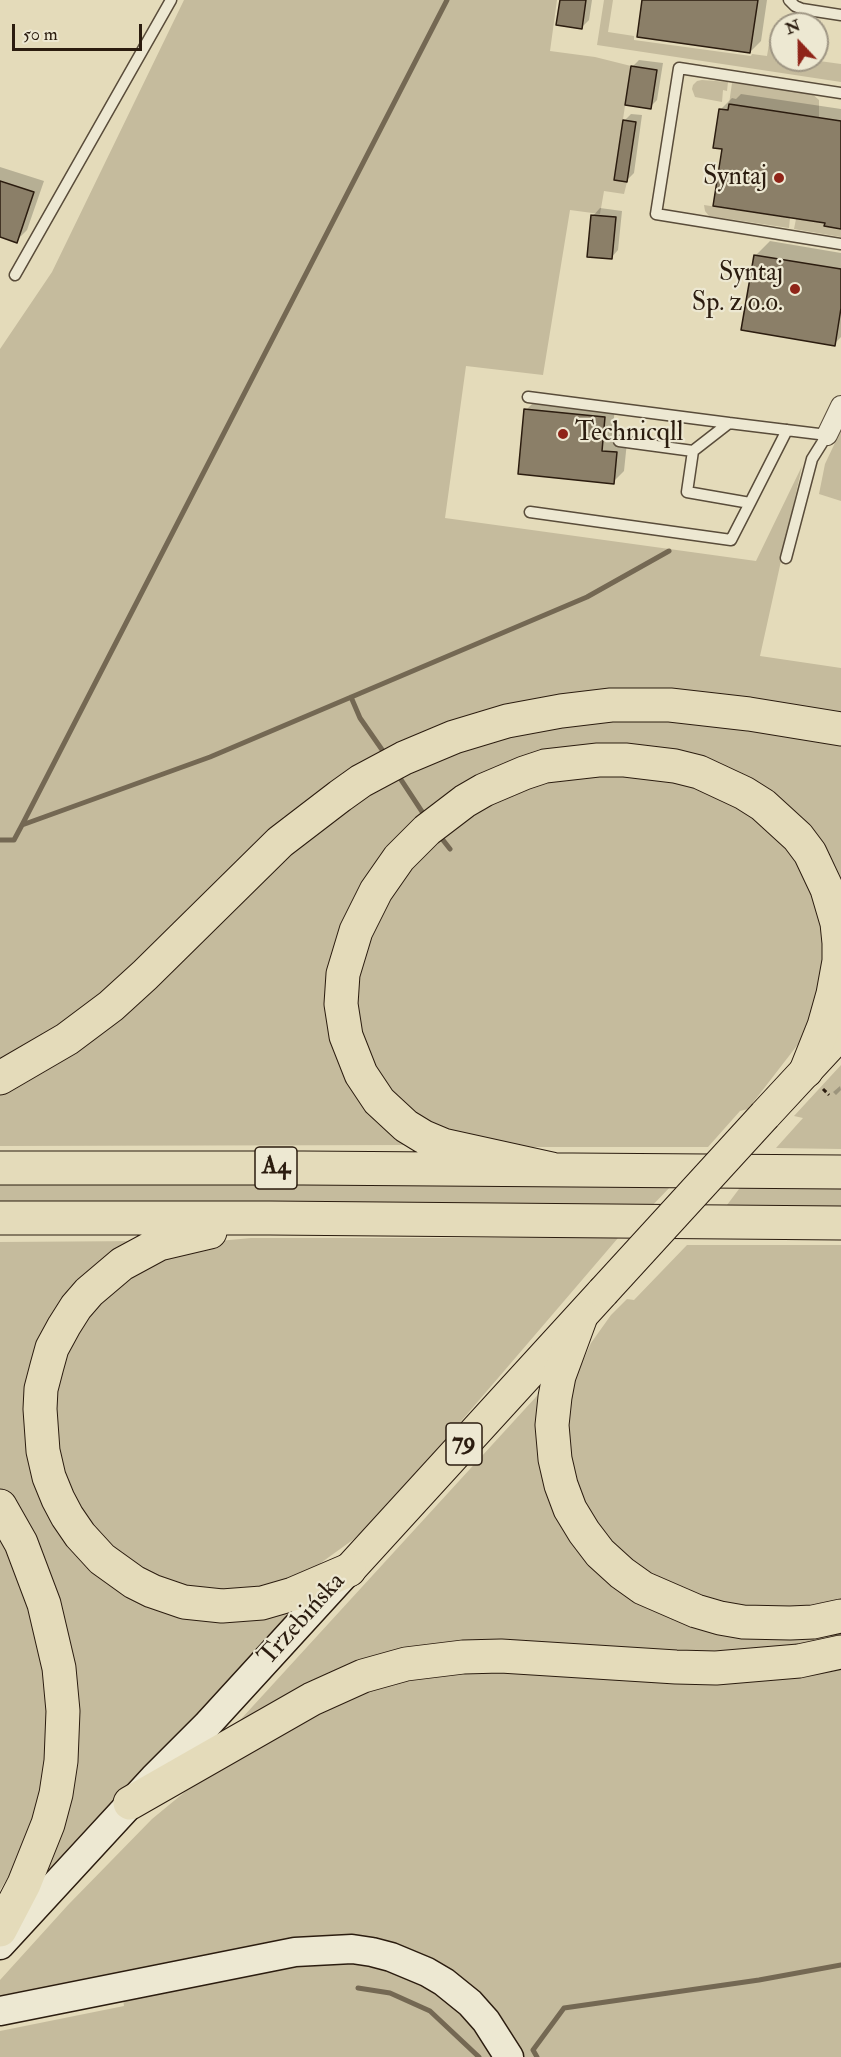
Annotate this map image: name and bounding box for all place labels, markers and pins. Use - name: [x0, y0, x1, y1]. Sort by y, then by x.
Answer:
- place label: Syntaj: [703, 162, 767, 194]
- marker: Syntaj: [772, 171, 786, 185]
- place label: Syntaj Sp. z o.o.: [692, 258, 783, 320]
- marker: Syntaj Sp. z o.o.: [788, 282, 802, 296]
- place label: Technicqll: [575, 418, 683, 450]
- marker: Technicqll: [556, 427, 570, 441]

